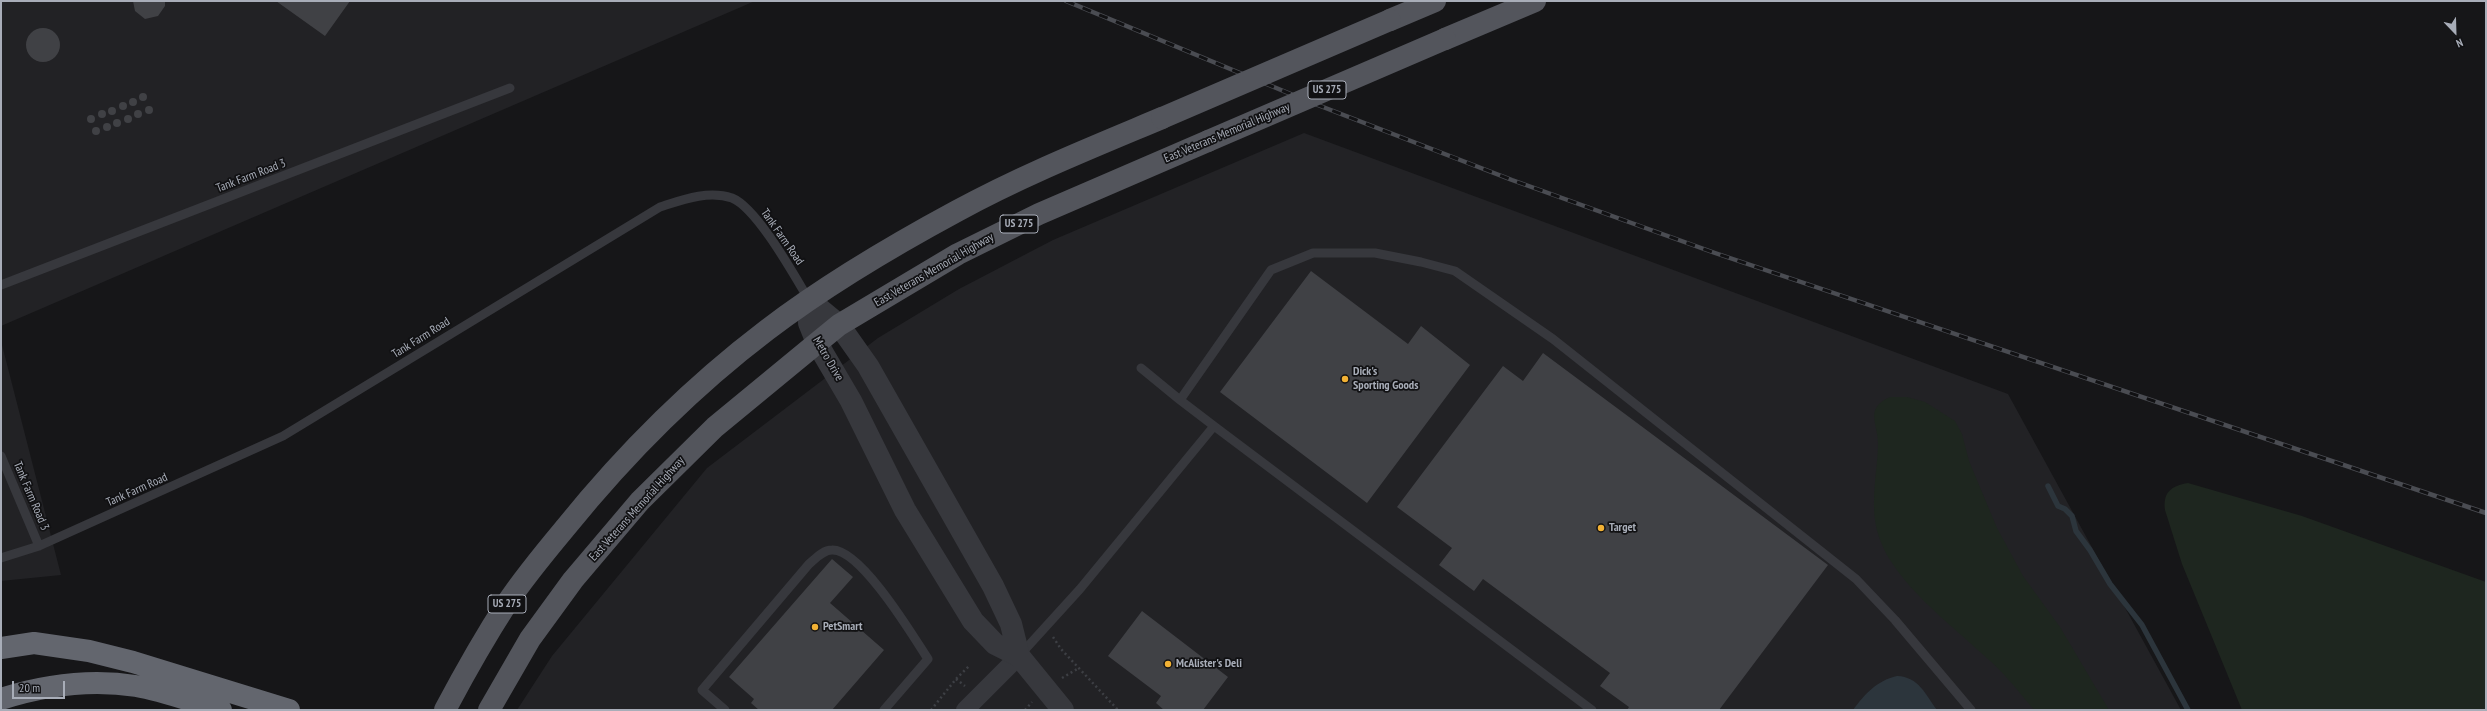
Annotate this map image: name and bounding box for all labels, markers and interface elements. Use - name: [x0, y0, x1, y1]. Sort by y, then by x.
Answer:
- north arrow: [2435, 12, 2475, 52]
- text: N: [2454, 35, 2465, 51]
- road number: US 275: [1308, 81, 1346, 99]
- street label: East Veterans Memorial Highway: [1162, 100, 1292, 166]
- street label: Tank Farm Road 3: [214, 156, 288, 196]
- street label: Tank Farm Road: [757, 206, 807, 268]
- road number: US 275: [1000, 215, 1038, 233]
- street label: East Veterans Memorial Highway: [872, 230, 996, 310]
- street label: Tank Farm Road: [389, 315, 453, 361]
- street label: Metro Drive: [810, 334, 846, 384]
- place label: Dick's Sporting Goods: [1353, 365, 1418, 393]
- marker: Dick's Sporting Goods: [1340, 374, 1350, 384]
- street label: East Veterans Memorial Highway: [586, 454, 688, 564]
- street label: Tank Farm Road 3: [10, 459, 52, 533]
- street label: Tank Farm Road: [104, 470, 170, 510]
- place label: Target: [1609, 521, 1636, 535]
- marker: Target: [1596, 523, 1606, 533]
- road number: US 275: [488, 595, 526, 613]
- place label: PetSmart: [823, 620, 862, 634]
- marker: PetSmart: [810, 622, 820, 632]
- place label: McAlister's Deli: [1176, 657, 1242, 671]
- marker: McAlister's Deli: [1163, 659, 1173, 669]
- scale bar: [14, 673, 67, 699]
- text: 20 m: [19, 680, 40, 695]

